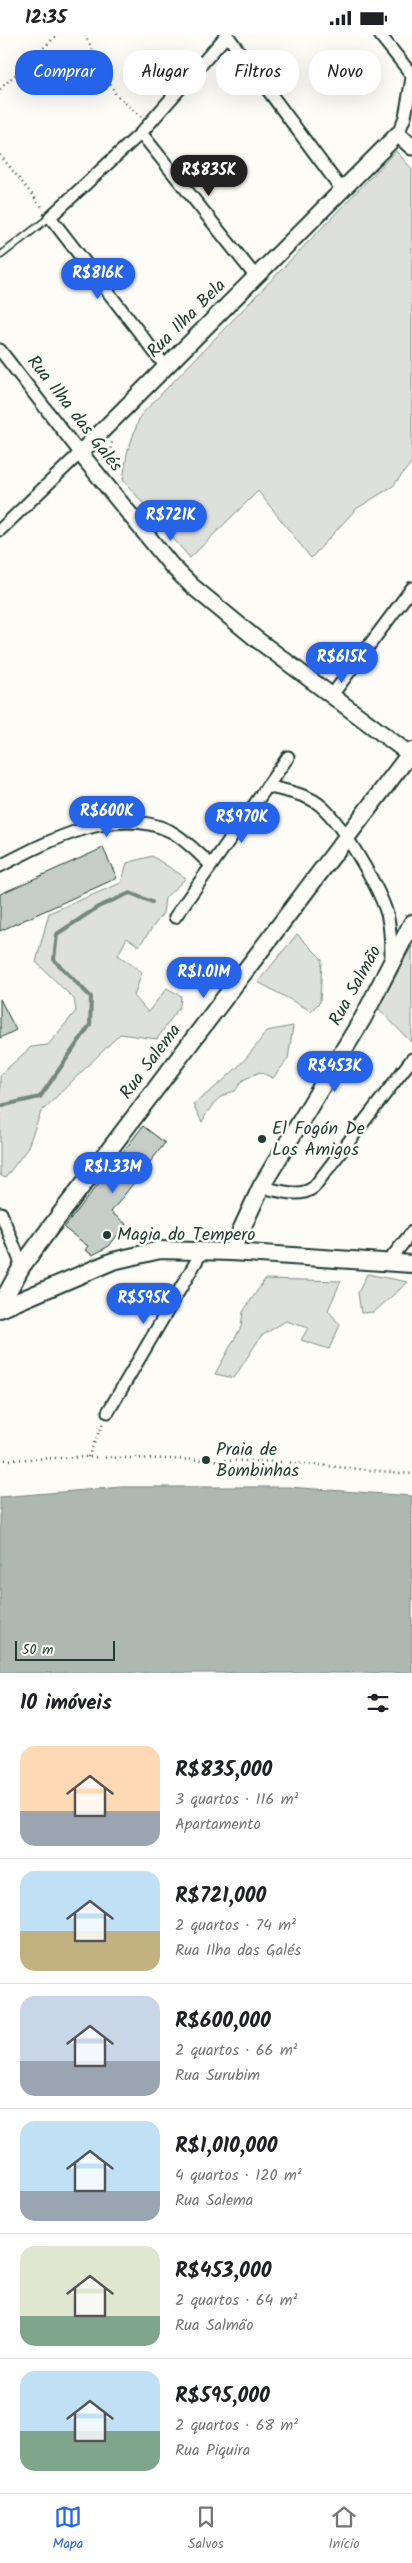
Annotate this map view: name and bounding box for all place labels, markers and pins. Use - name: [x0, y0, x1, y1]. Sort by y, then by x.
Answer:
- pin: R$835K: [168, 155, 250, 197]
- pin: R$816K: [57, 257, 139, 300]
- pin: R$721K: [130, 499, 212, 542]
- pin: R$615K: [301, 641, 383, 684]
- pin: R$600K: [66, 795, 148, 838]
- pin: R$970K: [201, 801, 283, 844]
- pin: R$1.01M: [158, 957, 250, 999]
- pin: R$453K: [294, 1051, 376, 1093]
- place label: El Fogón De Los Amigos: [272, 1115, 365, 1165]
- marker: El Fogón De Los Amigos: [256, 1133, 268, 1145]
- pin: R$1.33M: [67, 1151, 159, 1194]
- place label: Magia do Tempero: [117, 1221, 255, 1250]
- marker: Magia do Tempero: [101, 1229, 113, 1241]
- pin: R$595K: [103, 1283, 185, 1325]
- place label: Praia de Bombinhas: [216, 1436, 299, 1486]
- marker: Praia de Bombinhas: [200, 1454, 212, 1466]

